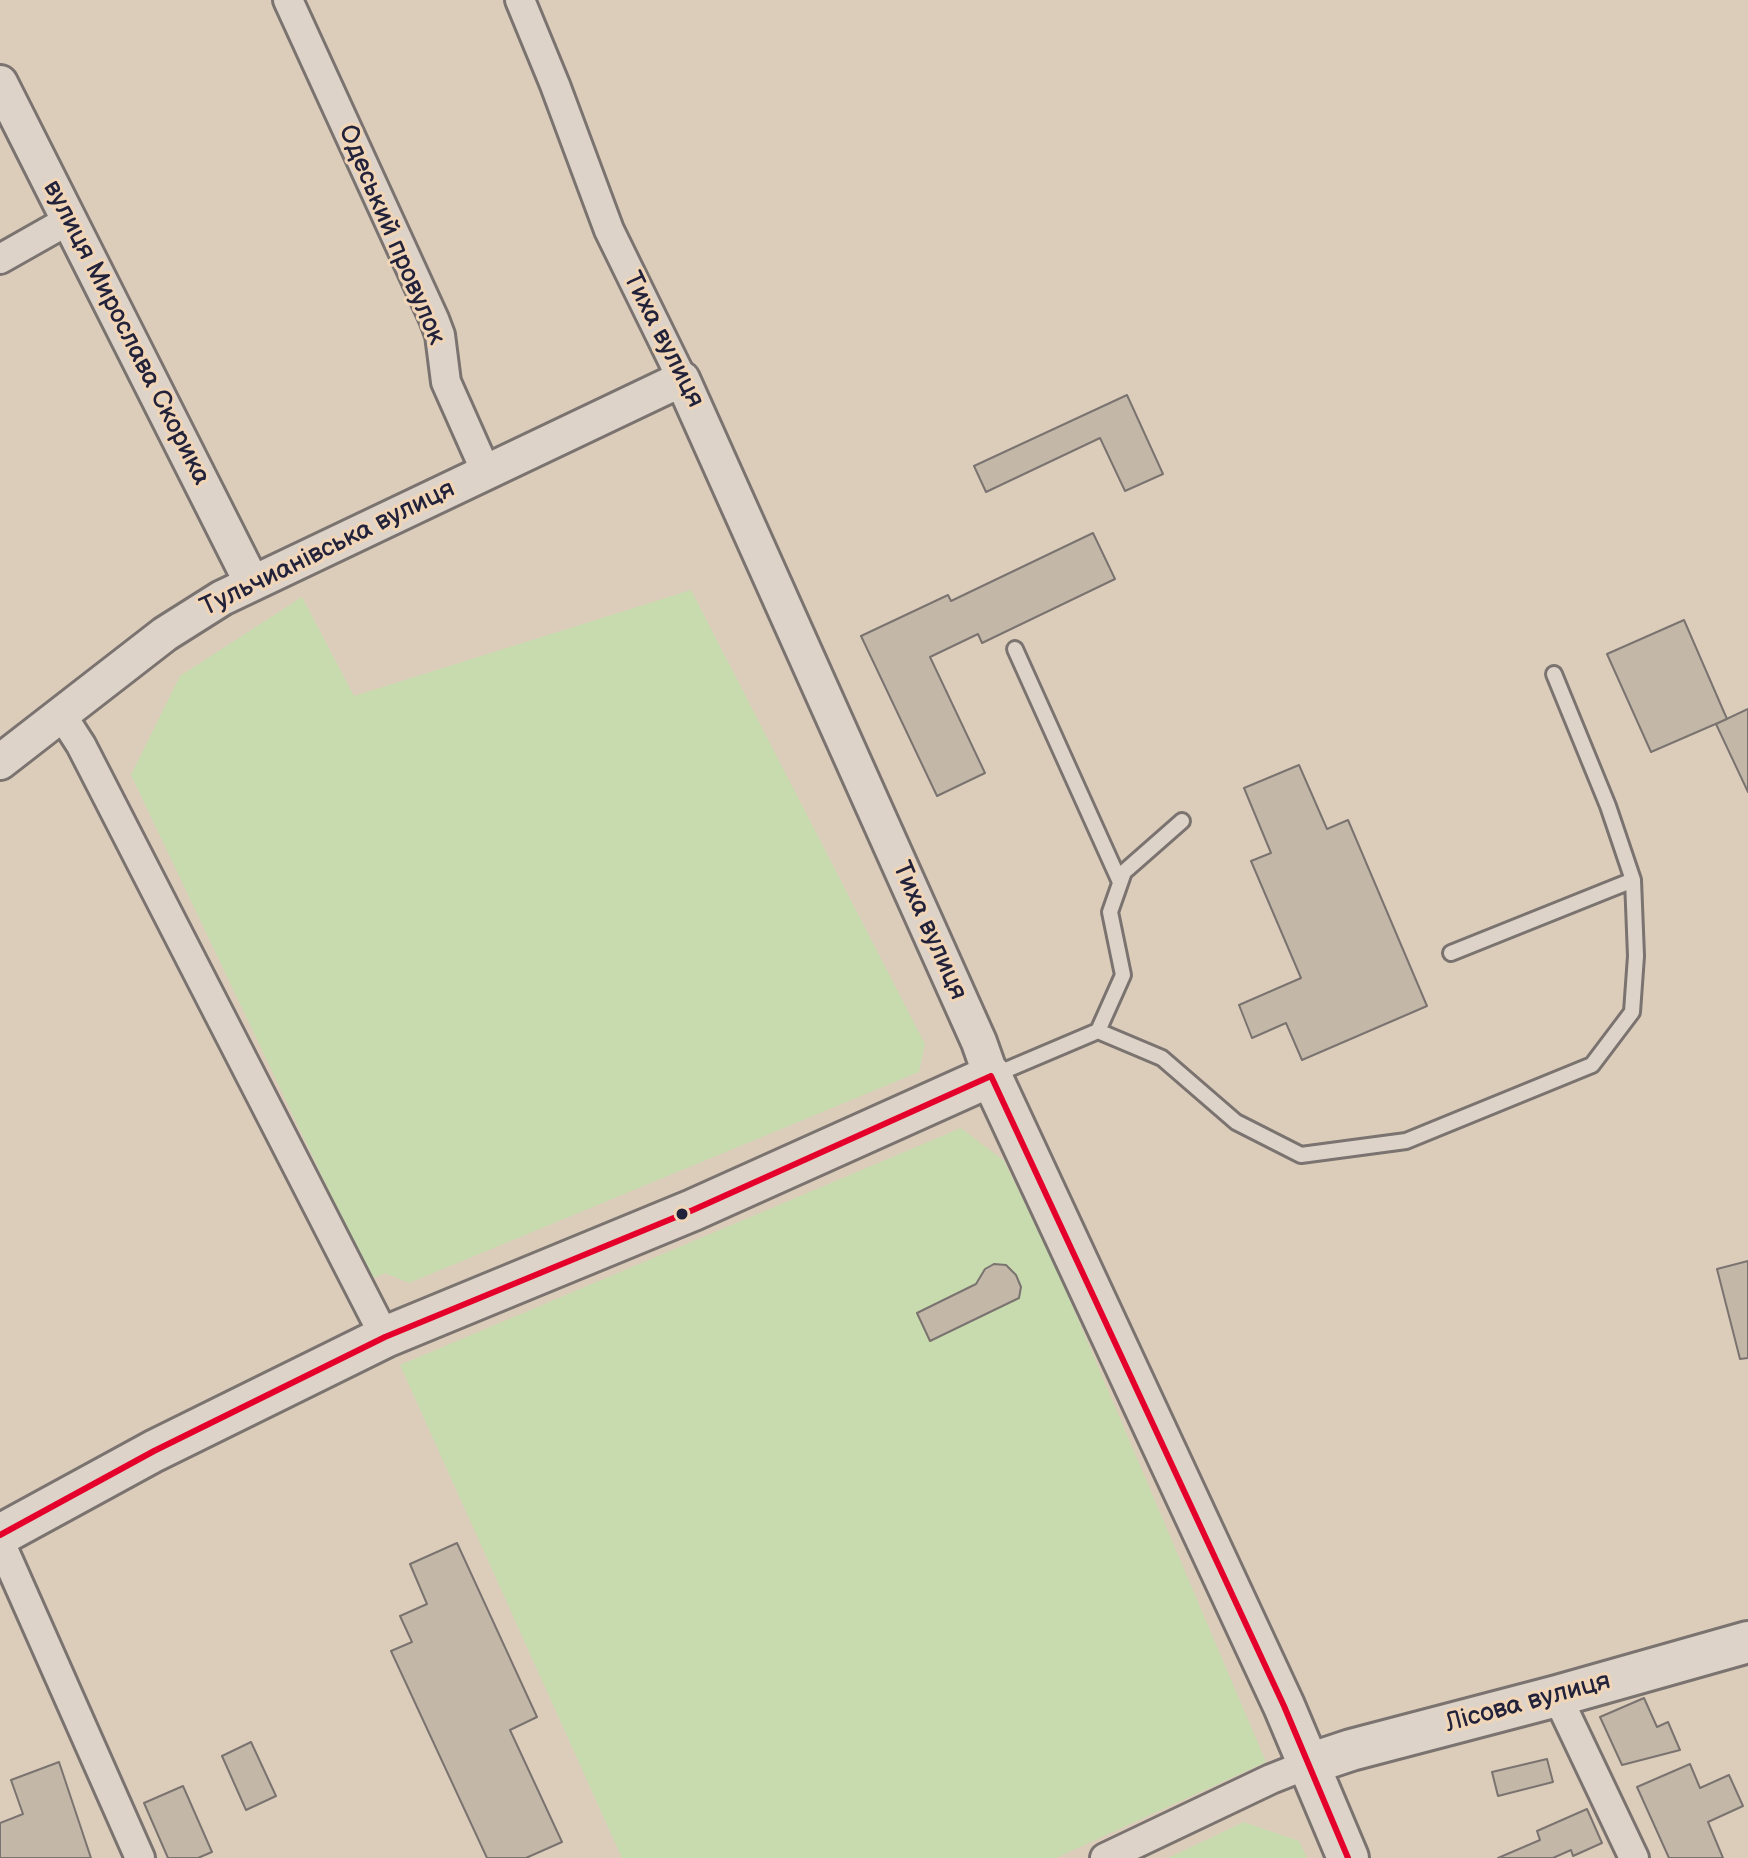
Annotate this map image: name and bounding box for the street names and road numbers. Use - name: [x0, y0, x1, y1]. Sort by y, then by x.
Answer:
- street label: Одеський провулок: [331, 120, 451, 350]
- street label: вулиця Мирослава Скорика: [35, 176, 217, 490]
- street label: Тиха вулиця: [615, 267, 711, 413]
- street label: Тульчианівська вулиця: [196, 474, 460, 624]
- street label: Тиха вулиця: [885, 857, 973, 1005]
- street label: Лісова вулиця: [1442, 1666, 1614, 1740]

